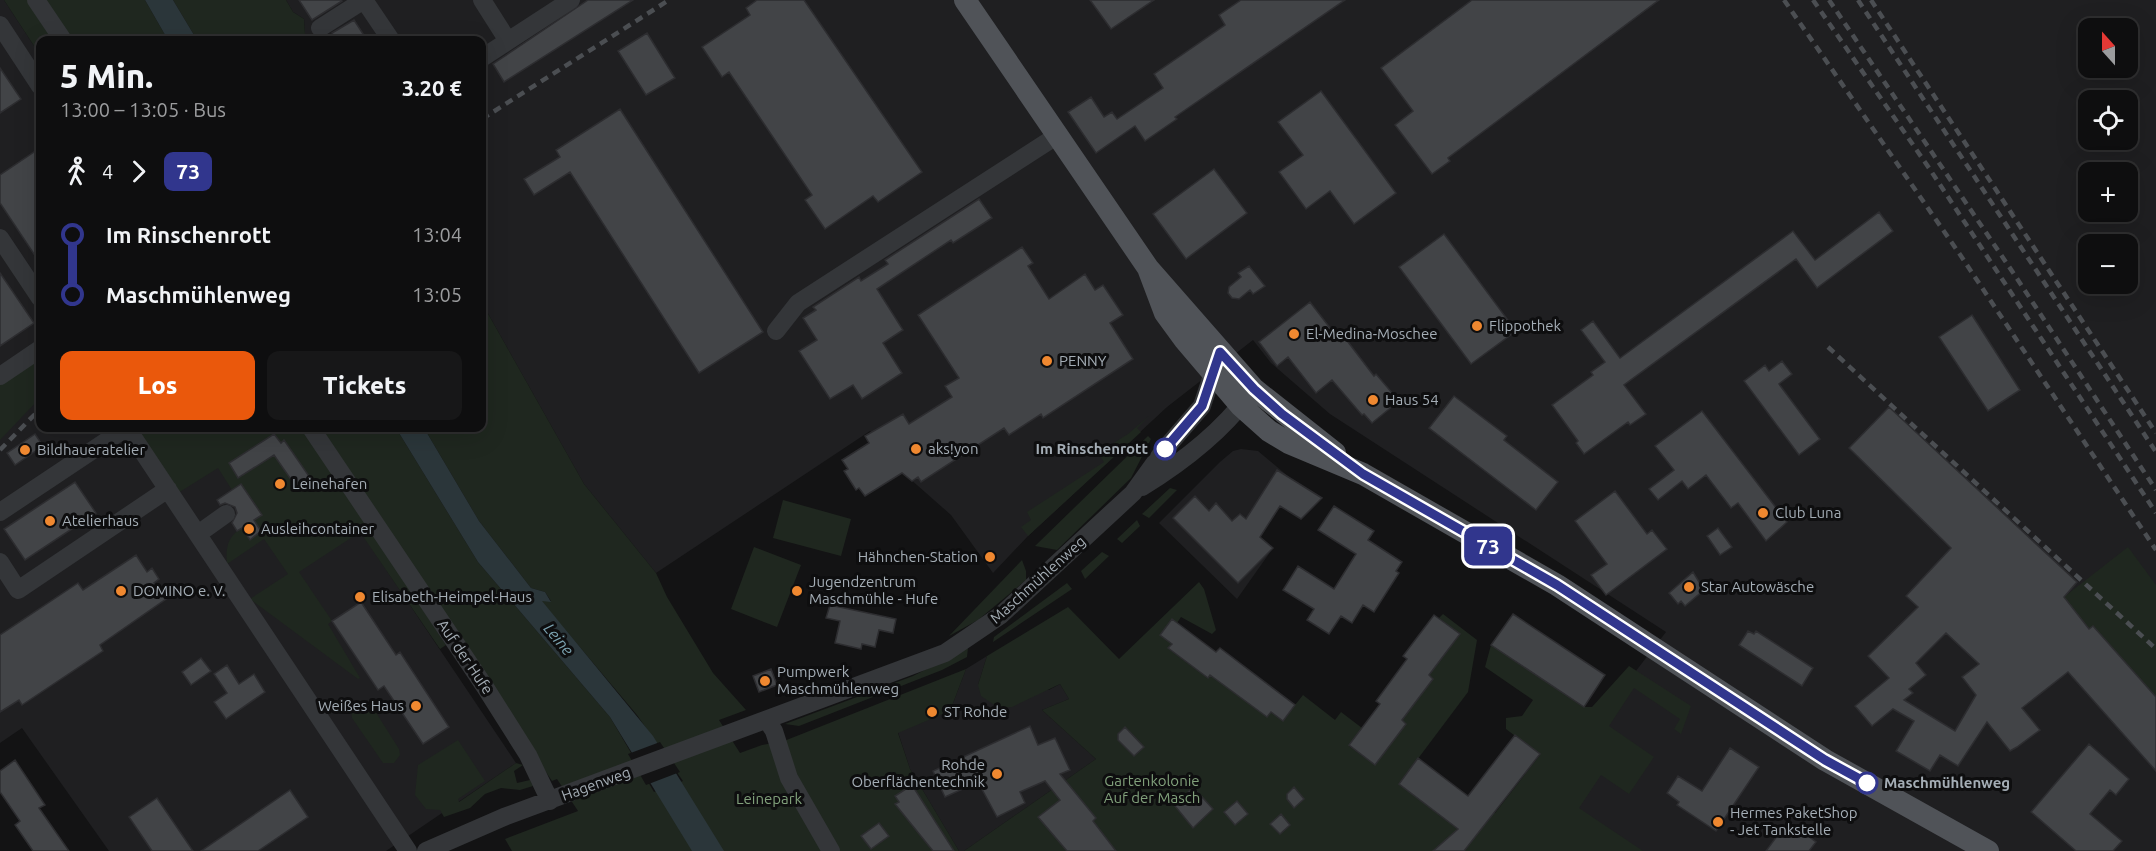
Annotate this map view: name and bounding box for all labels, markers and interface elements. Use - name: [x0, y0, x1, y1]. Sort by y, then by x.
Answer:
- north arrow: [2078, 18, 2138, 78]
- map controls: [2078, 18, 2138, 294]
- text: 5 Min.: [60, 57, 153, 94]
- text: 3.20 €: [402, 75, 462, 100]
- button: locate: [2078, 90, 2138, 150]
- text: 13:00 – 13:05 · Bus: [60, 98, 226, 121]
- icon: walk: [60, 155, 93, 188]
- icon: forward: [122, 155, 155, 188]
- text: 73: [176, 159, 200, 183]
- text: 4: [102, 160, 113, 183]
- button: +: [2078, 162, 2138, 222]
- text: Im Rinschenrott: [106, 222, 271, 247]
- text: 13:04: [412, 223, 462, 246]
- button: −: [2078, 234, 2138, 294]
- text: Maschmühlenweg: [106, 282, 291, 307]
- text: 13:05: [412, 283, 462, 306]
- place label: Flippothek: [1489, 317, 1562, 334]
- marker: Flippothek: [1470, 319, 1484, 333]
- place label: El-Medina-Moschee: [1306, 325, 1437, 342]
- marker: El-Medina-Moschee: [1287, 327, 1301, 341]
- button: Los: [60, 351, 255, 420]
- button: Tickets: [267, 351, 462, 420]
- place label: PENNY: [1059, 352, 1107, 369]
- marker: PENNY: [1040, 354, 1054, 368]
- place label: Haus 54: [1385, 391, 1439, 408]
- marker: Haus 54: [1366, 393, 1380, 407]
- marker: Im Rinschenrott: [1154, 438, 1176, 460]
- place label: aks!yon: [928, 440, 978, 457]
- place label: Im Rinschenrott: [1036, 440, 1149, 457]
- place label: Bildhaueratelier: [37, 441, 145, 458]
- marker: aks!yon: [909, 442, 923, 456]
- marker: Bildhaueratelier: [18, 443, 32, 457]
- place label: Leinehafen: [292, 475, 367, 492]
- marker: Leinehafen: [273, 477, 287, 491]
- place label: Club Luna: [1775, 504, 1841, 521]
- marker: Club Luna: [1756, 506, 1770, 520]
- place label: Atelierhaus: [62, 512, 139, 529]
- marker: Atelierhaus: [43, 514, 57, 528]
- place label: Ausleihcontainer: [261, 520, 375, 537]
- marker: Ausleihcontainer: [242, 522, 256, 536]
- line badge: 73: [1461, 526, 1515, 566]
- street label: Maschmühlenweg: [987, 532, 1089, 627]
- text: 73: [1476, 534, 1500, 558]
- place label: Hähnchen-Station: [858, 548, 978, 565]
- marker: Hähnchen-Station: [983, 550, 997, 564]
- place label: Jugendzentrum Maschmühle - Hufe: [809, 573, 938, 607]
- place label: Star Autowäsche: [1701, 578, 1814, 595]
- marker: Star Autowäsche: [1682, 580, 1696, 594]
- place label: DOMINO e. V.: [133, 582, 226, 599]
- marker: DOMINO e. V.: [114, 584, 128, 598]
- marker: Jugendzentrum Maschmühle - Hufe: [790, 584, 804, 598]
- place label: Elisabeth-Heimpel-Haus: [372, 588, 532, 605]
- marker: Elisabeth-Heimpel-Haus: [353, 590, 367, 604]
- street label: Auf der Hufe: [434, 616, 497, 697]
- water label: Leine: [540, 619, 578, 659]
- place label: Pumpwerk Maschmühlenweg: [777, 663, 899, 697]
- marker: Pumpwerk Maschmühlenweg: [758, 674, 772, 688]
- place label: Weißes Haus: [318, 697, 404, 714]
- marker: Weißes Haus: [409, 699, 423, 713]
- place label: ST Rohde: [944, 703, 1007, 720]
- marker: ST Rohde: [925, 705, 939, 719]
- place label: Rohde Oberflächentechnik: [851, 756, 985, 790]
- street label: Hagenweg: [559, 763, 633, 804]
- marker: Rohde Oberflächentechnik: [990, 767, 1004, 781]
- park label: Gartenkolonie Auf der Masch: [1104, 772, 1200, 806]
- marker: Maschmühlenweg: [1856, 772, 1878, 794]
- place label: Maschmühlenweg: [1884, 774, 2010, 791]
- park label: Leinepark: [736, 790, 802, 807]
- place label: Hermes PaketShop - Jet Tankstelle: [1730, 804, 1858, 838]
- marker: Hermes PaketShop - Jet Tankstelle: [1711, 815, 1725, 829]

